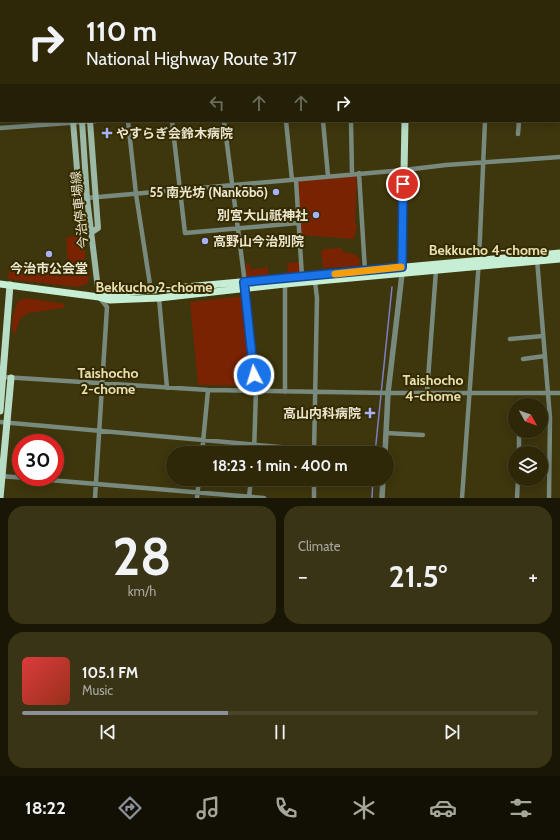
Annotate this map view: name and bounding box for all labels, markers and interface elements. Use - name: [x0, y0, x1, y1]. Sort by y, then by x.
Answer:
- text: 110 m: [86, 14, 157, 48]
- icon: right: [20, 16, 72, 68]
- text: National Highway Route 317: [86, 48, 297, 70]
- icon: left: [206, 92, 228, 114]
- icon: ahead: [248, 92, 270, 114]
- icon: ahead: [290, 92, 312, 114]
- icon: right: [332, 92, 354, 114]
- place label: やすらぎ会鈴木病院: [116, 125, 233, 141]
- marker: やすらぎ会鈴木病院: [101, 127, 113, 139]
- pin: [386, 167, 420, 201]
- street label: 今治停車場線: [67, 170, 91, 250]
- icon: arrive: [392, 173, 414, 195]
- place label: 55 南光坊 (Nankōbō): [149, 184, 268, 200]
- marker: 55 南光坊 (Nankōbō): [271, 187, 281, 197]
- place label: 別宮大山祇神社: [217, 207, 308, 223]
- marker: 別宮大山祇神社: [311, 210, 321, 220]
- place label: 高野山今治別院: [213, 233, 304, 249]
- marker: 高野山今治別院: [200, 236, 210, 246]
- district label: Bekkucho 4-chome: [429, 241, 547, 259]
- marker: 今治市公会堂: [44, 249, 54, 259]
- place label: 今治市公会堂: [10, 260, 88, 276]
- district label: Bekkucho 2-chome: [95, 278, 213, 296]
- position arrow: [233, 354, 275, 396]
- district label: Taishocho 2-chome: [77, 364, 139, 398]
- district label: Taishocho 4-chome: [402, 371, 464, 405]
- north arrow: [508, 398, 548, 438]
- map controls: [508, 398, 548, 486]
- place label: 高山内科病院: [283, 405, 361, 421]
- marker: 高山内科病院: [364, 407, 376, 419]
- speed limit sign: 30: [12, 434, 64, 486]
- button: layers: [508, 446, 548, 486]
- text: 18:23 · 1 min · 400 m: [212, 457, 348, 475]
- text: 28: [113, 525, 171, 588]
- text: Climate: [298, 538, 340, 554]
- text: 21.5°: [389, 558, 447, 595]
- text: −: [298, 563, 308, 590]
- text: +: [528, 563, 538, 590]
- text: km/h: [128, 583, 156, 599]
- text: 105.1 FM: [82, 664, 138, 682]
- text: Music: [82, 682, 113, 698]
- icon: previous: [97, 721, 119, 743]
- icon: pause: [269, 721, 291, 743]
- icon: next: [441, 721, 463, 743]
- icon: directions: [116, 794, 144, 822]
- icon: music: [194, 794, 222, 822]
- icon: phone: [272, 794, 300, 822]
- icon: climate: [350, 794, 378, 822]
- icon: car: [429, 794, 457, 822]
- icon: filters: [507, 794, 535, 822]
- text: 18:22: [25, 797, 66, 819]

